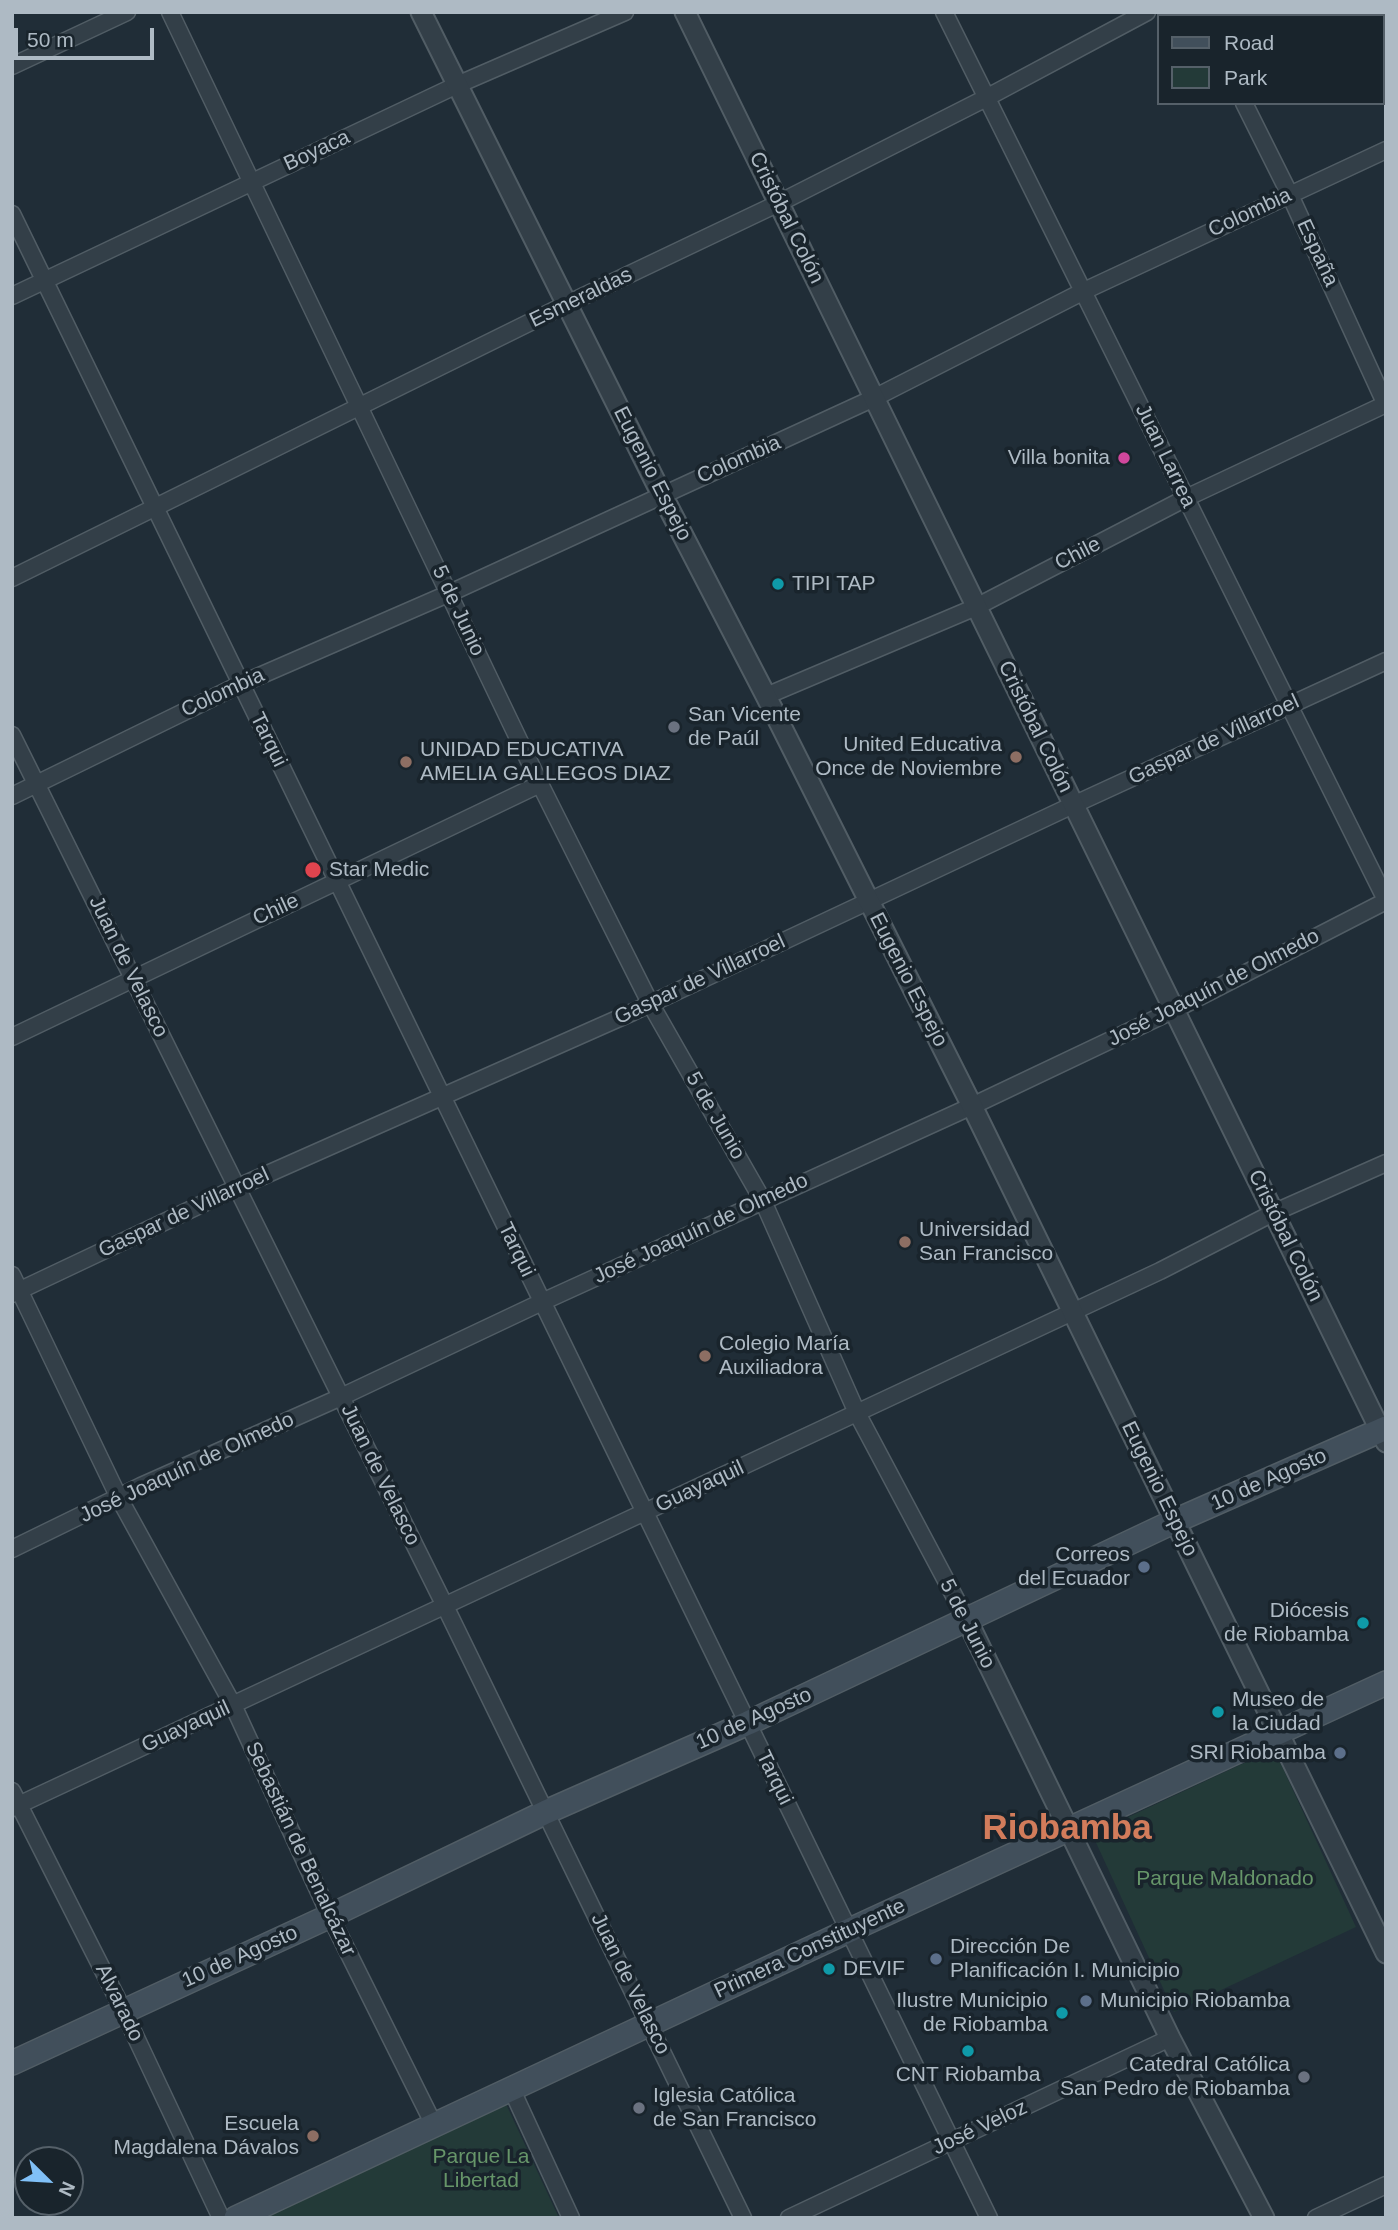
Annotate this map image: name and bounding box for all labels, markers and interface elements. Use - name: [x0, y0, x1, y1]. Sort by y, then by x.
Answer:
- scale bar: [18, 14, 158, 58]
- legend: [1156, 14, 1384, 105]
- text: 50 m: [27, 28, 74, 51]
- text: Road: [1224, 31, 1274, 54]
- text: Park: [1224, 66, 1267, 89]
- street label: Boyaca: [280, 125, 354, 177]
- street label: Cristóbal Colón: [743, 148, 829, 288]
- street label: Colombia: [1204, 183, 1296, 243]
- street label: España: [1291, 215, 1343, 291]
- street label: Esmeraldas: [526, 262, 636, 334]
- street label: Juan Larrea: [1129, 400, 1201, 512]
- street label: Eugenio Espejo: [607, 403, 697, 545]
- street label: Colombia: [693, 430, 785, 490]
- place label: Villa bonita: [1008, 445, 1110, 471]
- marker: Villa bonita: [1116, 450, 1132, 466]
- street label: Chile: [1051, 532, 1105, 576]
- street label: 5 de Junio: [426, 562, 490, 660]
- place label: TIPI TAP: [792, 571, 876, 597]
- marker: TIPI TAP: [770, 576, 786, 592]
- street label: Cristóbal Colón: [992, 657, 1078, 797]
- street label: Colombia: [177, 663, 269, 723]
- street label: Gaspar de Villarroel: [1125, 689, 1303, 791]
- place label: San Vicente de Paúl: [688, 702, 801, 752]
- street label: Tarqui: [244, 709, 292, 771]
- marker: San Vicente de Paúl: [666, 719, 682, 735]
- place label: United Educativa Once de Noviembre: [815, 732, 1002, 782]
- place label: UNIDAD EDUCATIVA AMELIA GALLEGOS DIAZ: [420, 737, 671, 787]
- marker: United Educativa Once de Noviembre: [1008, 749, 1024, 765]
- marker: UNIDAD EDUCATIVA AMELIA GALLEGOS DIAZ: [398, 754, 414, 770]
- place label: Star Medic: [329, 857, 429, 883]
- marker: Star Medic: [303, 860, 323, 880]
- street label: Chile: [249, 888, 303, 932]
- street label: Juan de Velasco: [83, 892, 173, 1042]
- street label: Eugenio Espejo: [863, 909, 953, 1051]
- street label: José Joaquín de Olmedo: [1104, 924, 1324, 1052]
- street label: Gaspar de Villarroel: [611, 929, 789, 1031]
- street label: 5 de Junio: [680, 1068, 750, 1164]
- street label: Gaspar de Villarroel: [95, 1162, 273, 1264]
- street label: Cristóbal Colón: [1242, 1166, 1328, 1306]
- street label: José Joaquín de Olmedo: [590, 1168, 812, 1290]
- place label: Universidad San Francisco: [919, 1217, 1053, 1267]
- street label: Tarqui: [492, 1219, 540, 1281]
- marker: Universidad San Francisco: [897, 1234, 913, 1250]
- place label: Colegio María Auxiliadora: [719, 1331, 850, 1381]
- marker: Colegio María Auxiliadora: [697, 1348, 713, 1364]
- street label: Juan de Velasco: [335, 1400, 425, 1550]
- street label: José Joaquín de Olmedo: [76, 1407, 298, 1529]
- street label: Eugenio Espejo: [1115, 1417, 1203, 1561]
- street label: 10 de Agosto: [1207, 1443, 1331, 1517]
- street label: Guayaquil: [652, 1456, 748, 1518]
- place label: Correos del Ecuador: [1018, 1542, 1130, 1592]
- marker: Correos del Ecuador: [1136, 1559, 1152, 1575]
- street label: 5 de Junio: [934, 1575, 1000, 1673]
- place label: Diócesis de Riobamba: [1224, 1598, 1349, 1648]
- marker: Diócesis de Riobamba: [1355, 1615, 1371, 1631]
- street label: 10 de Agosto: [692, 1682, 816, 1756]
- place label: Museo de la Ciudad: [1232, 1687, 1324, 1737]
- street label: Guayaquil: [138, 1696, 234, 1758]
- marker: Museo de la Ciudad: [1210, 1704, 1226, 1720]
- street label: Sebastián de Benalcázar: [239, 1738, 361, 1960]
- place label: SRI Riobamba: [1189, 1740, 1326, 1766]
- marker: SRI Riobamba: [1332, 1745, 1348, 1761]
- street label: Tarqui: [750, 1747, 798, 1809]
- district label: Riobamba: [982, 1808, 1152, 1850]
- park label: Parque Maldonado: [1136, 1866, 1314, 1892]
- street label: Primera Constituyente: [711, 1894, 909, 2004]
- street label: Juan de Velasco: [585, 1909, 675, 2059]
- street label: 10 de Agosto: [178, 1920, 302, 1994]
- place label: Dirección De Planificación I. Municipio: [950, 1934, 1180, 1984]
- marker: Dirección De Planificación I. Municipio: [928, 1951, 944, 1967]
- place label: DEVIF: [843, 1956, 905, 1982]
- street label: Alvarado: [90, 1960, 148, 2046]
- marker: DEVIF: [821, 1961, 837, 1977]
- place label: Ilustre Municipio de Riobamba: [896, 1988, 1048, 2038]
- place label: Municipio Riobamba: [1100, 1988, 1290, 2014]
- marker: Municipio Riobamba: [1078, 1993, 1094, 2009]
- marker: Ilustre Municipio de Riobamba: [1054, 2005, 1070, 2021]
- marker: CNT Riobamba: [960, 2043, 976, 2059]
- place label: Catedral Católica San Pedro de Riobamba: [1060, 2052, 1290, 2102]
- place label: CNT Riobamba: [896, 2062, 1040, 2088]
- marker: Catedral Católica San Pedro de Riobamba: [1296, 2069, 1312, 2085]
- place label: Iglesia Católica de San Francisco: [653, 2083, 816, 2133]
- street label: José Veloz: [929, 2095, 1031, 2161]
- marker: Iglesia Católica de San Francisco: [631, 2100, 647, 2116]
- place label: Escuela Magdalena Dávalos: [113, 2111, 299, 2161]
- marker: Escuela Magdalena Dávalos: [305, 2128, 321, 2144]
- park label: Parque La Libertad: [433, 2144, 529, 2194]
- north arrow: [14, 2146, 84, 2216]
- text: N: [54, 2178, 79, 2199]

